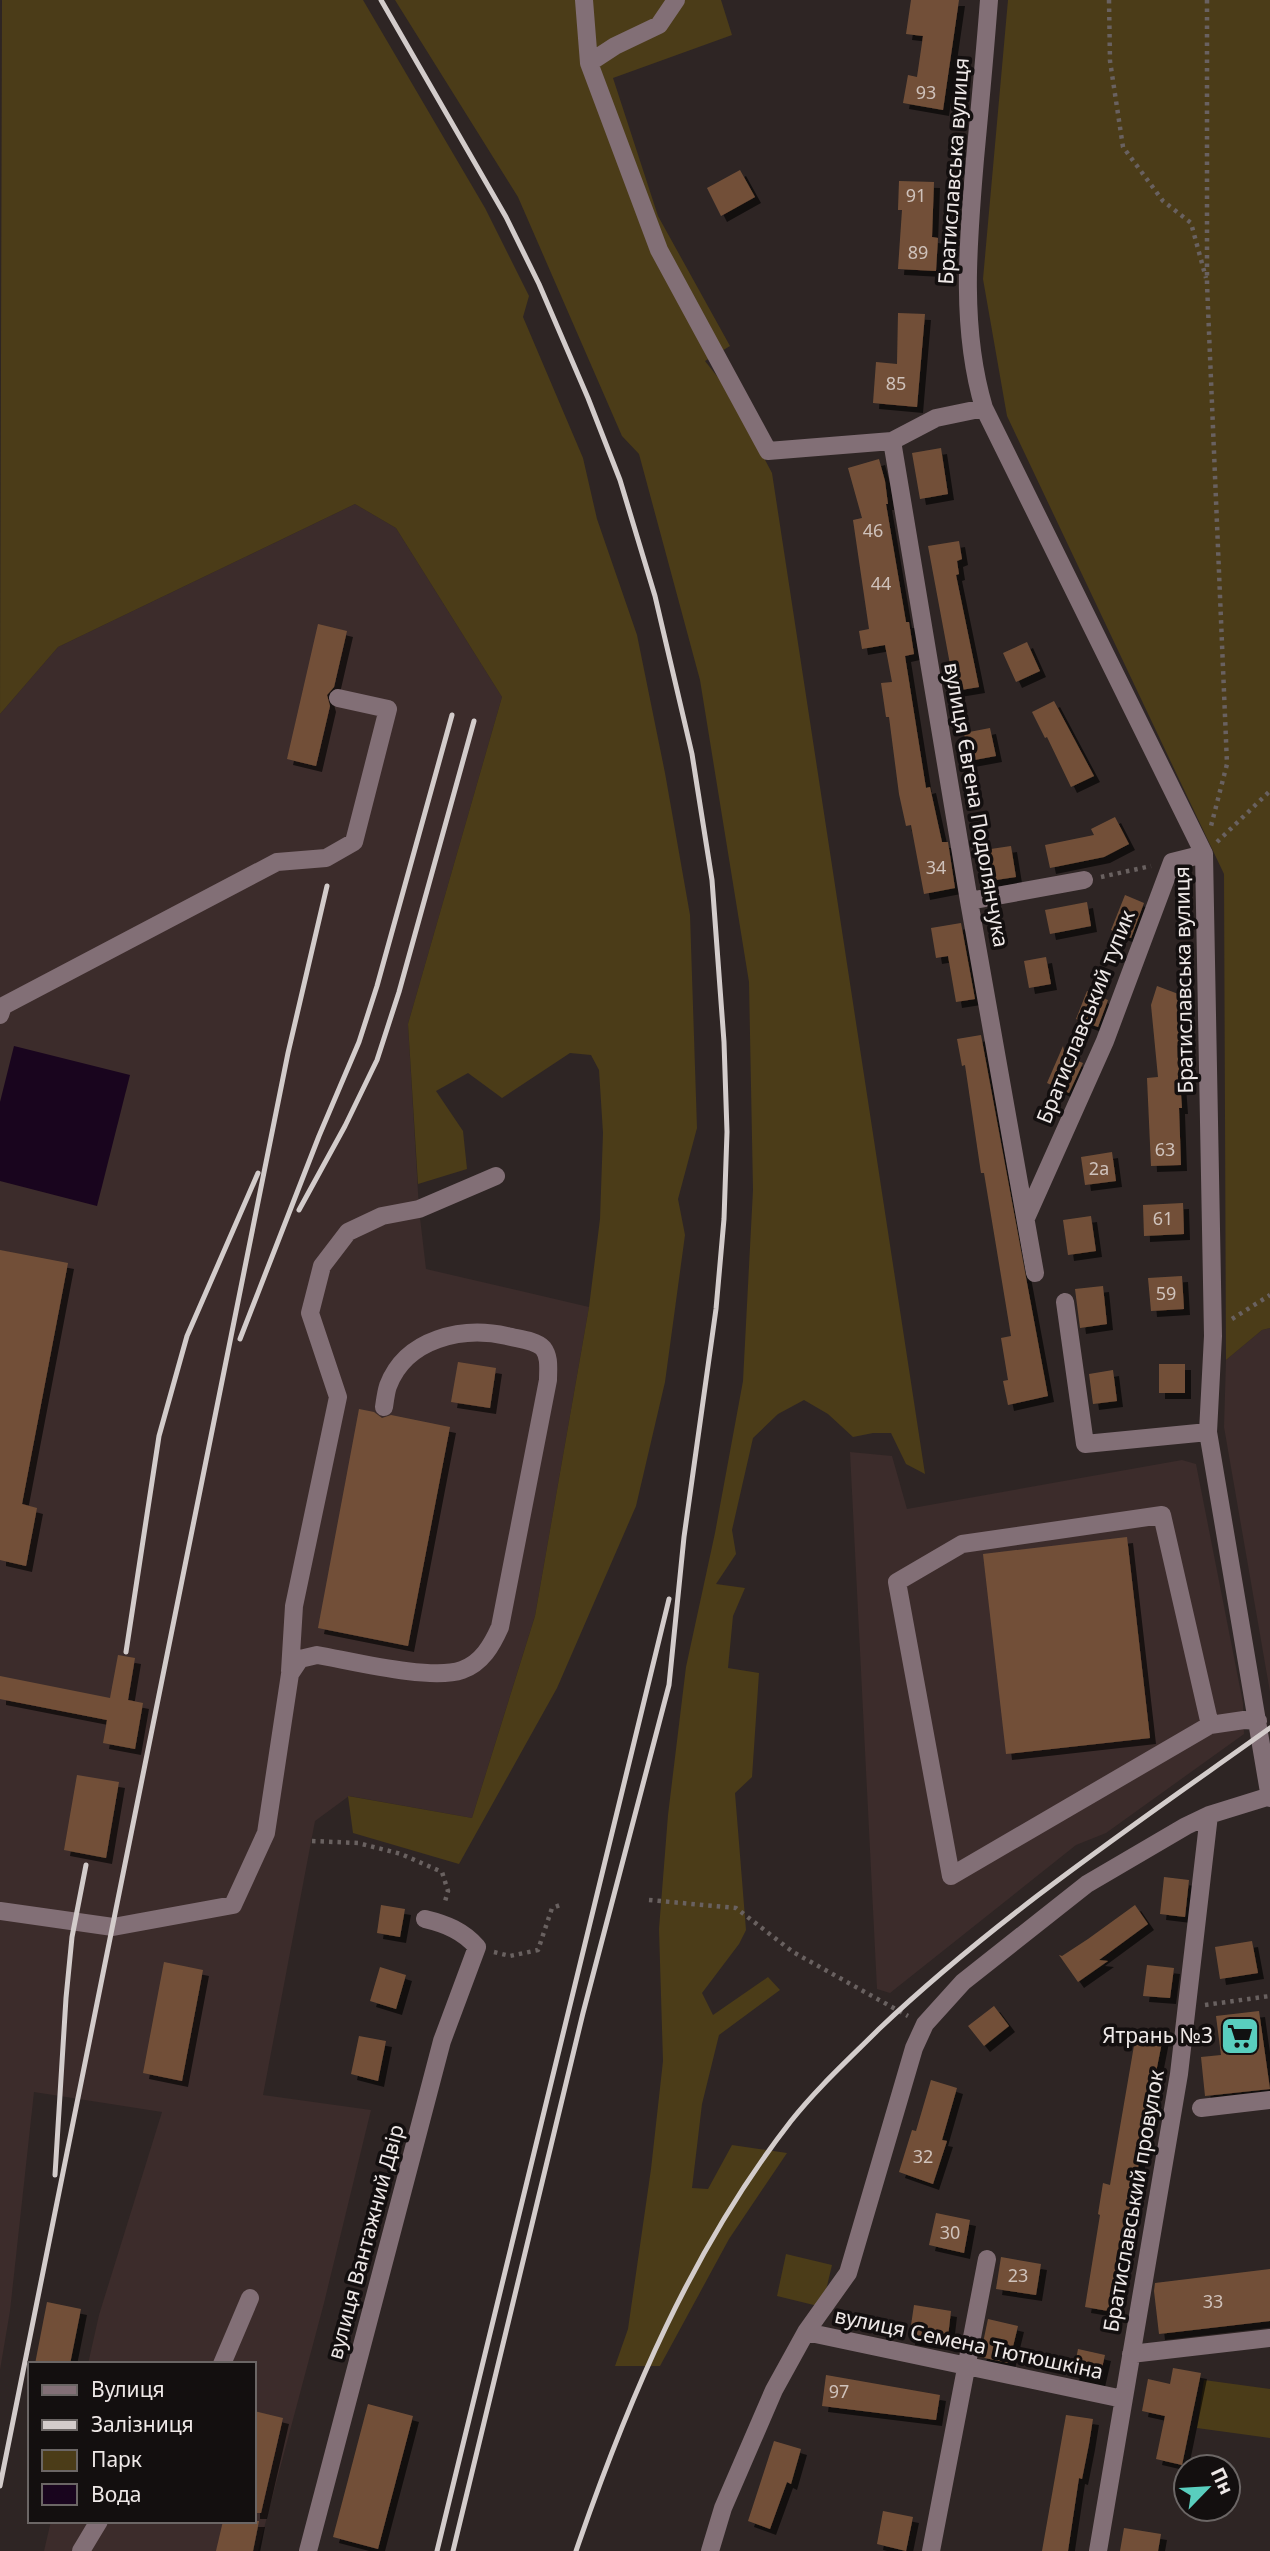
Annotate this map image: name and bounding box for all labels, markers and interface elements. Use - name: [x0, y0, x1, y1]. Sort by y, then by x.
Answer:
- street label: Братиславська вулиця: [931, 57, 975, 285]
- house number: 93: [916, 80, 936, 104]
- house number: 91: [906, 183, 926, 207]
- house number: 89: [908, 240, 928, 264]
- house number: 85: [886, 371, 906, 395]
- house number: 46: [863, 518, 883, 542]
- house number: 44: [871, 571, 891, 595]
- street label: вулиця Євгена Подолянчука: [938, 660, 1016, 949]
- house number: 34: [926, 855, 946, 879]
- street label: Братиславська вулиця: [1167, 866, 1199, 1094]
- street label: Братиславський тупик: [1029, 906, 1141, 1128]
- house number: 63: [1155, 1137, 1175, 1161]
- house number: 2а: [1089, 1156, 1109, 1180]
- house number: 61: [1153, 1206, 1173, 1230]
- house number: 59: [1156, 1281, 1176, 1305]
- supermarket icon: Ятрань №3: [1219, 2015, 1261, 2057]
- place label: Ятрань №3: [1102, 2021, 1213, 2049]
- street label: Братиславський провулок: [1096, 2068, 1170, 2334]
- street label: вулиця Вантажний Двір: [320, 2121, 410, 2362]
- house number: 32: [913, 2144, 933, 2168]
- house number: 30: [940, 2220, 960, 2244]
- house number: 23: [1008, 2263, 1028, 2287]
- house number: 33: [1203, 2289, 1223, 2313]
- street label: вулиця Семена Тютюшкіна: [832, 2301, 1106, 2385]
- legend: [28, 2362, 256, 2523]
- text: Вулиця: [91, 2375, 165, 2403]
- house number: 97: [829, 2379, 849, 2403]
- text: Залізниця: [91, 2410, 194, 2438]
- text: Парк: [91, 2445, 142, 2473]
- north arrow: [1172, 2453, 1242, 2523]
- text: Пн: [1205, 2463, 1240, 2499]
- text: Вода: [91, 2480, 141, 2508]

